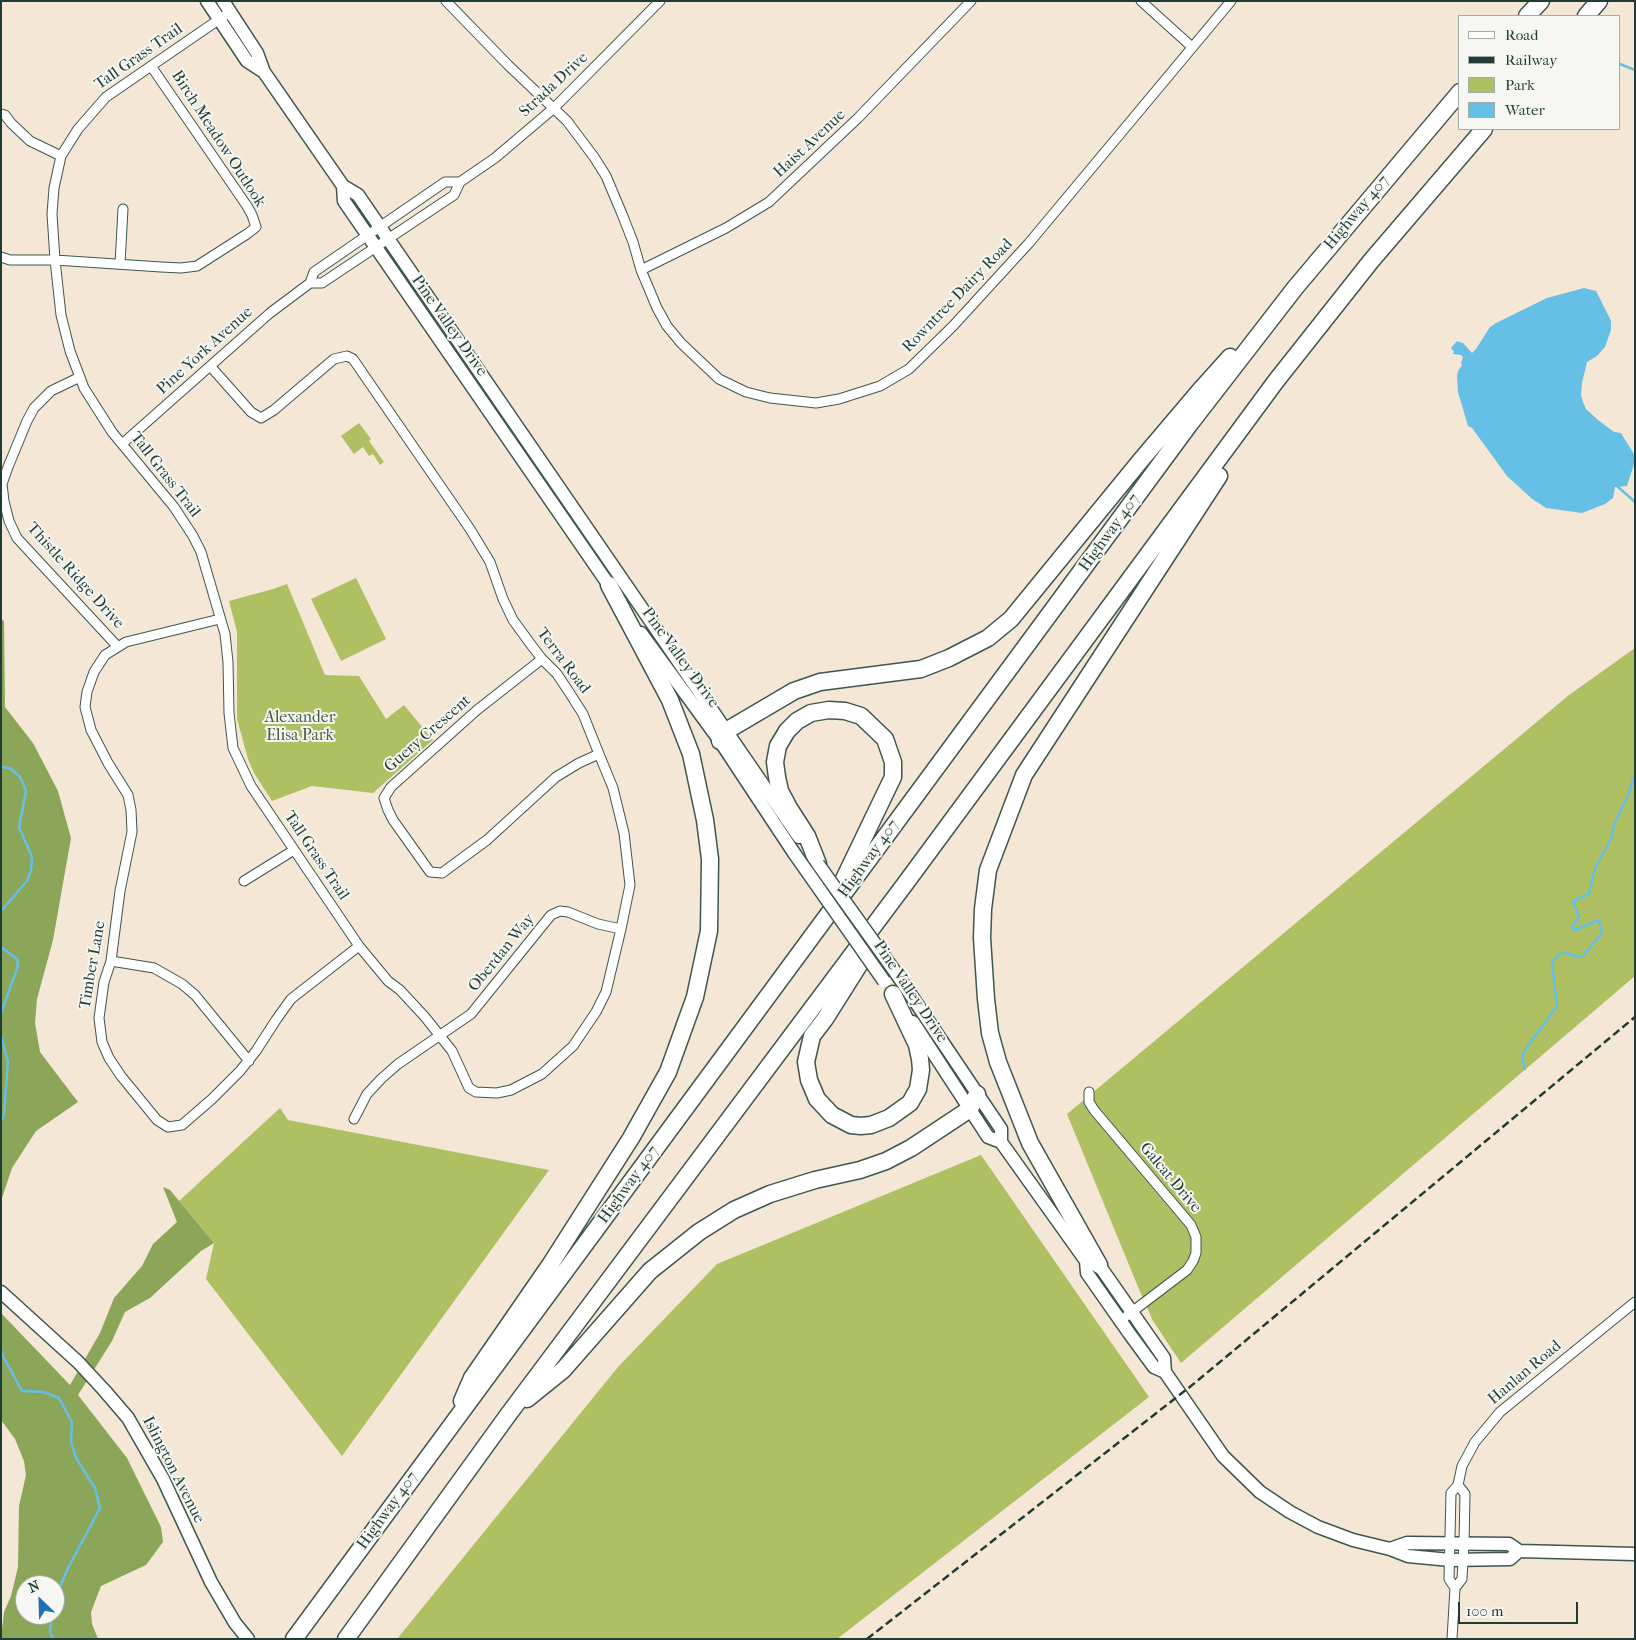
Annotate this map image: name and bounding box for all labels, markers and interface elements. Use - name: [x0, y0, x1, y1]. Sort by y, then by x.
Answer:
- legend: [1458, 15, 1621, 130]
- street label: Tall Grass Trail: [91, 20, 187, 94]
- text: Road: [1505, 26, 1538, 44]
- street label: Strada Drive: [516, 48, 592, 122]
- text: Railway: [1505, 51, 1557, 69]
- street label: Birch Meadow Outlook: [167, 67, 269, 211]
- text: Park: [1505, 76, 1535, 94]
- text: Water: [1505, 101, 1545, 119]
- street label: Haist Avenue: [770, 106, 850, 182]
- street label: Highway 407: [1320, 172, 1394, 254]
- street label: Rowntree Dairy Road: [899, 235, 1017, 357]
- street label: Pine Valley Drive: [407, 272, 491, 380]
- street label: Pine York Avenue: [153, 303, 257, 399]
- street label: Tall Grass Trail: [126, 429, 204, 521]
- street label: Highway 407: [1075, 490, 1145, 576]
- street label: Thistle Ridge Drive: [22, 519, 128, 633]
- street label: Pine Valley Drive: [637, 604, 723, 712]
- street label: Terra Road: [532, 624, 594, 698]
- street label: Guery Crescent: [381, 691, 475, 777]
- park label: Alexander Elisa Park: [265, 708, 335, 746]
- street label: Tall Grass Trail: [279, 808, 353, 904]
- street label: Highway 407: [834, 816, 904, 902]
- street label: Oberdan Way: [465, 910, 539, 996]
- street label: Timber Lane: [76, 919, 110, 1011]
- street label: Pine Valley Drive: [869, 937, 951, 1047]
- street label: Galcat Drive: [1135, 1139, 1205, 1217]
- street label: Highway 407: [594, 1142, 664, 1228]
- street label: Hanlan Road: [1485, 1337, 1565, 1409]
- street label: Islington Avenue: [138, 1413, 208, 1527]
- street label: Highway 407: [353, 1468, 423, 1554]
- north arrow: [15, 1575, 65, 1625]
- text: N: [26, 1577, 42, 1597]
- scale bar: [1461, 1592, 1581, 1624]
- text: 100 m: [1466, 1602, 1504, 1620]

